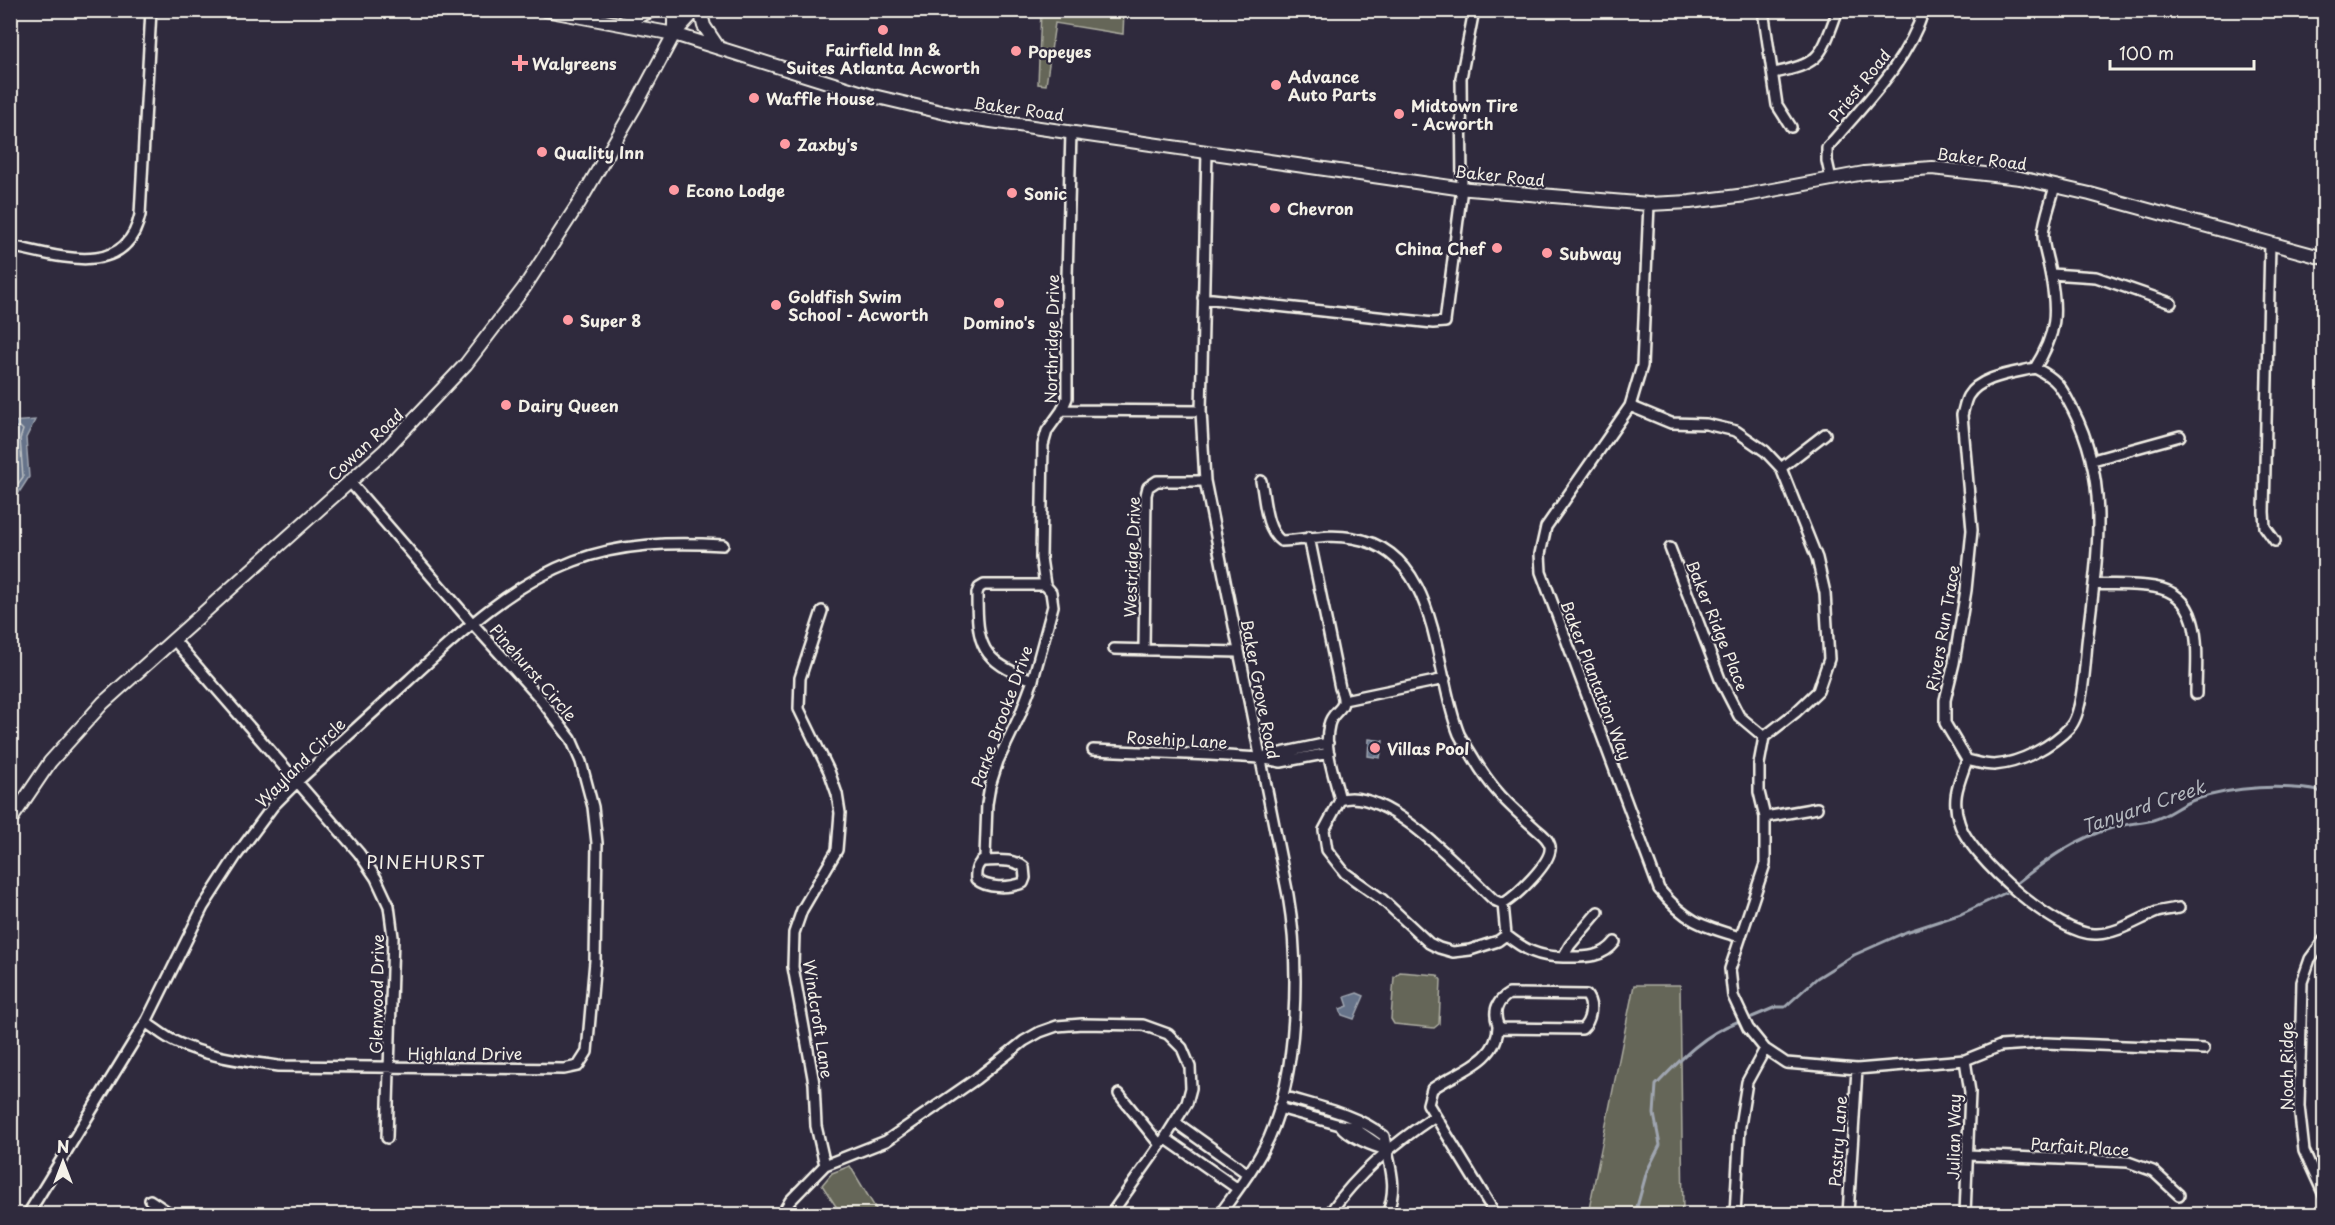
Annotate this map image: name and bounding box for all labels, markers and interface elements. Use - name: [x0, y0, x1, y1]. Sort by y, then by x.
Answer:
- marker: Fairfield Inn & Suites Atlanta Acworth: [876, 23, 890, 37]
- scale bar: [2110, 33, 2254, 71]
- place label: Fairfield Inn & Suites Atlanta Acworth: [786, 37, 980, 79]
- place label: Popeyes: [1028, 39, 1092, 63]
- text: 100 m: [2119, 39, 2174, 66]
- marker: Popeyes: [1009, 44, 1023, 58]
- street label: Priest Road: [1822, 44, 1896, 126]
- place label: Walgreens: [532, 51, 617, 75]
- marker: Walgreens: [513, 56, 527, 70]
- place label: Advance Auto Parts: [1288, 64, 1377, 106]
- marker: Advance Auto Parts: [1269, 78, 1283, 92]
- place label: Waffle House: [766, 86, 875, 110]
- street label: Baker Road: [972, 90, 1066, 126]
- marker: Waffle House: [747, 91, 761, 105]
- place label: Midtown Tire - Acworth: [1411, 93, 1518, 135]
- marker: Midtown Tire - Acworth: [1392, 107, 1406, 121]
- place label: Zaxby's: [797, 132, 858, 156]
- marker: Zaxby's: [778, 137, 792, 151]
- place label: Quality Inn: [554, 140, 644, 164]
- street label: Baker Road: [1935, 141, 2029, 175]
- marker: Quality Inn: [535, 145, 549, 159]
- street label: Baker Road: [1454, 158, 1546, 192]
- place label: Econo Lodge: [686, 178, 785, 202]
- place label: Sonic: [1024, 181, 1067, 205]
- marker: Econo Lodge: [667, 183, 681, 197]
- marker: Sonic: [1005, 186, 1019, 200]
- place label: Chevron: [1287, 196, 1354, 220]
- marker: Chevron: [1268, 201, 1282, 215]
- place label: China Chef: [1395, 236, 1487, 260]
- marker: China Chef: [1490, 241, 1504, 255]
- place label: Subway: [1559, 241, 1622, 265]
- marker: Subway: [1540, 246, 1554, 260]
- street label: Northridge Drive: [1038, 274, 1064, 404]
- place label: Goldfish Swim School - Acworth: [788, 284, 929, 326]
- marker: Domino's: [992, 296, 1006, 310]
- marker: Goldfish Swim School - Acworth: [769, 298, 783, 312]
- place label: Super 8: [580, 308, 641, 332]
- place label: Domino's: [963, 310, 1035, 334]
- marker: Super 8: [561, 313, 575, 327]
- place label: Dairy Queen: [518, 393, 619, 417]
- marker: Dairy Queen: [499, 398, 513, 412]
- street label: Cowan Road: [322, 402, 408, 486]
- street label: Westridge Drive: [1117, 496, 1145, 618]
- street label: Baker Ridge Place: [1681, 556, 1755, 694]
- street label: Rivers Run Trace: [1919, 563, 1965, 693]
- street label: Baker Plantation Way: [1555, 596, 1639, 764]
- street label: Baker Grove Road: [1236, 617, 1286, 761]
- street label: Pinehurst Circle: [485, 618, 583, 726]
- street label: Parke Brooke Drive: [964, 642, 1038, 790]
- street label: Wayland Circle: [250, 712, 350, 812]
- street label: Rosehip Lane: [1126, 724, 1228, 754]
- place label: Villas Pool: [1387, 736, 1469, 760]
- marker: Villas Pool: [1368, 741, 1382, 755]
- water label: Tanyard Creek: [2077, 772, 2209, 840]
- district label: PINEHURST: [366, 848, 486, 875]
- street label: Glenwood Drive: [363, 934, 389, 1054]
- street label: Windcroft Lane: [798, 958, 840, 1080]
- street label: Noah Ridge: [2274, 1022, 2298, 1110]
- street label: Highland Drive: [408, 1041, 522, 1065]
- street label: Julian Way: [1940, 1094, 1966, 1180]
- street label: Pastry Lane: [1822, 1095, 1852, 1187]
- street label: Parfait Place: [2030, 1131, 2130, 1161]
- north arrow: [33, 1132, 93, 1192]
- text: N: [57, 1134, 69, 1158]

